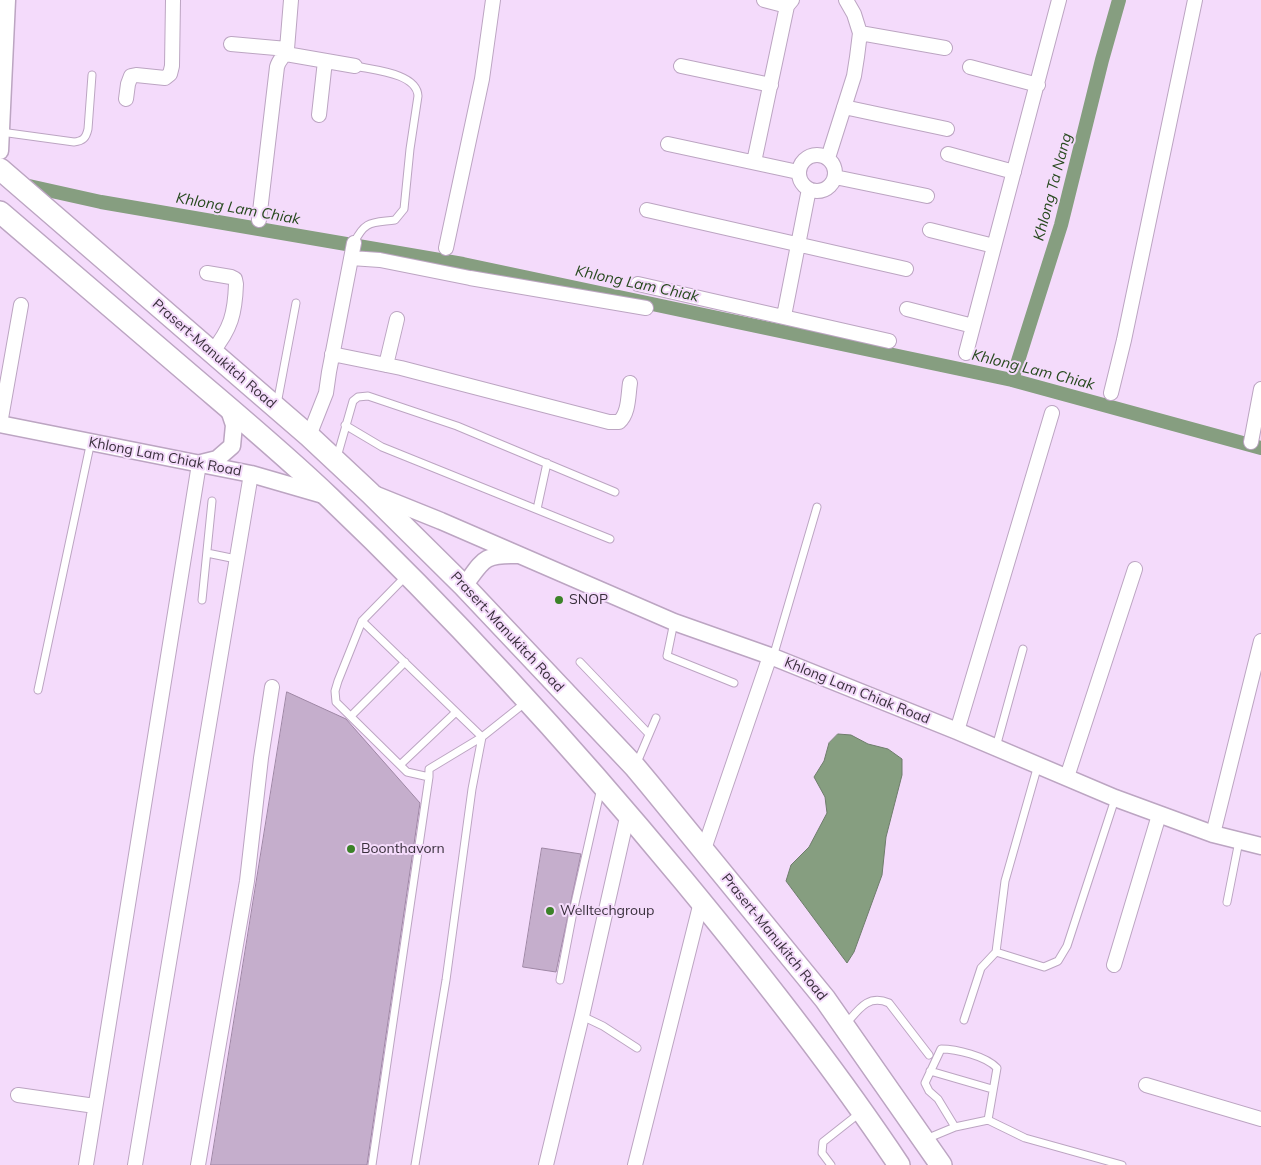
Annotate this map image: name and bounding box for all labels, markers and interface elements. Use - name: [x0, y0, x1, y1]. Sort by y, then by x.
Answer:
- water label: Khlong Ta Nang: [1030, 131, 1076, 243]
- water label: Khlong Lam Chiak: [174, 189, 302, 229]
- water label: Khlong Lam Chiak: [574, 262, 700, 306]
- street label: Prasert-Manukitch Road: [149, 296, 279, 412]
- water label: Khlong Lam Chiak: [970, 346, 1096, 394]
- street label: Khlong Lam Chiak Road: [87, 434, 243, 480]
- street label: Prasert-Manukitch Road: [447, 568, 567, 696]
- place label: SNOP: [569, 592, 608, 608]
- marker: SNOP: [553, 594, 565, 606]
- street label: Khlong Lam Chiak Road: [782, 654, 932, 728]
- place label: Boonthavorn: [361, 841, 445, 857]
- marker: Boonthavorn: [345, 843, 357, 855]
- street label: Prasert-Manukitch Road: [718, 870, 830, 1004]
- place label: Welltechgroup: [560, 903, 655, 919]
- marker: Welltechgroup: [544, 905, 556, 917]

